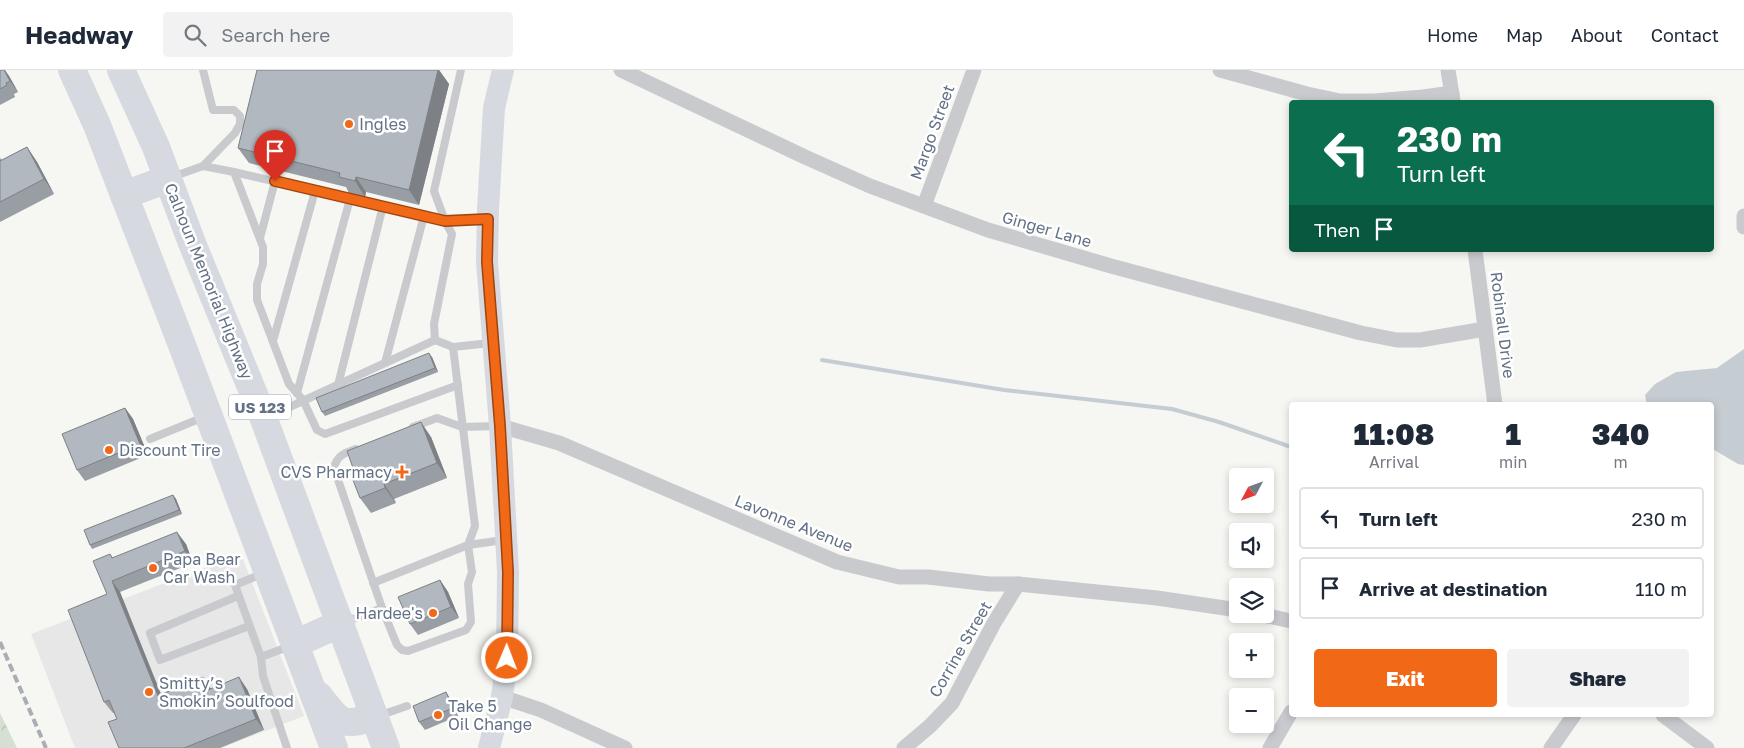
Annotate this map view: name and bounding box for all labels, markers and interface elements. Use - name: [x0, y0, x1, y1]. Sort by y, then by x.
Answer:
- search box: [163, 12, 513, 57]
- text: Headway: [25, 20, 133, 49]
- icon: search: [181, 21, 209, 49]
- text: Search here: [221, 23, 330, 46]
- text: Home: [1427, 24, 1478, 46]
- text: Map: [1506, 24, 1543, 46]
- text: About: [1571, 24, 1623, 46]
- text: Contact: [1651, 24, 1719, 46]
- street label: Margo Street: [906, 82, 958, 182]
- place label: Ingles: [359, 114, 406, 134]
- marker: Ingles: [343, 118, 355, 130]
- text: 230 m: [1397, 118, 1502, 160]
- icon: left: [1314, 120, 1379, 185]
- pin: [254, 130, 296, 181]
- icon: arrive: [261, 137, 289, 165]
- text: Turn left: [1397, 160, 1486, 187]
- street label: Calhoun Memorial Highway: [160, 180, 258, 382]
- street label: Ginger Lane: [1000, 207, 1094, 251]
- icon: arrive: [1370, 215, 1398, 243]
- text: Then: [1314, 218, 1360, 241]
- street label: Robinall Drive: [1487, 271, 1519, 379]
- road number: US 123: [229, 394, 291, 420]
- text: 11:08: [1353, 416, 1435, 452]
- text: 1: [1505, 416, 1521, 452]
- text: 340: [1592, 416, 1649, 452]
- place label: Discount Tire: [119, 440, 221, 460]
- marker: Discount Tire: [103, 444, 115, 456]
- text: Arrival: [1369, 452, 1419, 472]
- text: min: [1499, 452, 1527, 472]
- text: m: [1614, 452, 1628, 472]
- place label: CVS Pharmacy: [281, 462, 392, 482]
- marker: CVS Pharmacy: [396, 466, 408, 478]
- north arrow: [1229, 468, 1274, 512]
- map controls: [1229, 468, 1274, 733]
- street label: Lavonne Avenue: [732, 490, 856, 556]
- icon: left: [1316, 504, 1344, 532]
- text: Turn left: [1359, 507, 1438, 530]
- text: 230 m: [1632, 507, 1687, 530]
- button: sound: [1229, 523, 1274, 568]
- place label: Papa Bear Car Wash: [163, 549, 241, 587]
- marker: Papa Bear Car Wash: [147, 562, 159, 574]
- icon: arrive: [1316, 574, 1344, 602]
- text: Arrive at destination: [1359, 577, 1547, 600]
- text: 110 m: [1635, 577, 1687, 600]
- button: layers: [1229, 578, 1274, 623]
- street label: Corrine Street: [924, 597, 996, 701]
- place label: Hardee's: [355, 603, 423, 623]
- marker: Hardee's: [427, 607, 439, 619]
- position arrow: [480, 631, 532, 683]
- button: +: [1229, 633, 1274, 678]
- button: Exit: [1314, 649, 1497, 707]
- button: Share: [1507, 649, 1689, 707]
- place label: Smitty’s Smokin’ Soulfood: [159, 673, 294, 711]
- marker: Smitty’s Smokin’ Soulfood: [143, 686, 155, 698]
- button: −: [1229, 688, 1274, 733]
- place label: Take 5 Oil Change: [448, 696, 532, 734]
- marker: Take 5 Oil Change: [432, 709, 444, 721]

